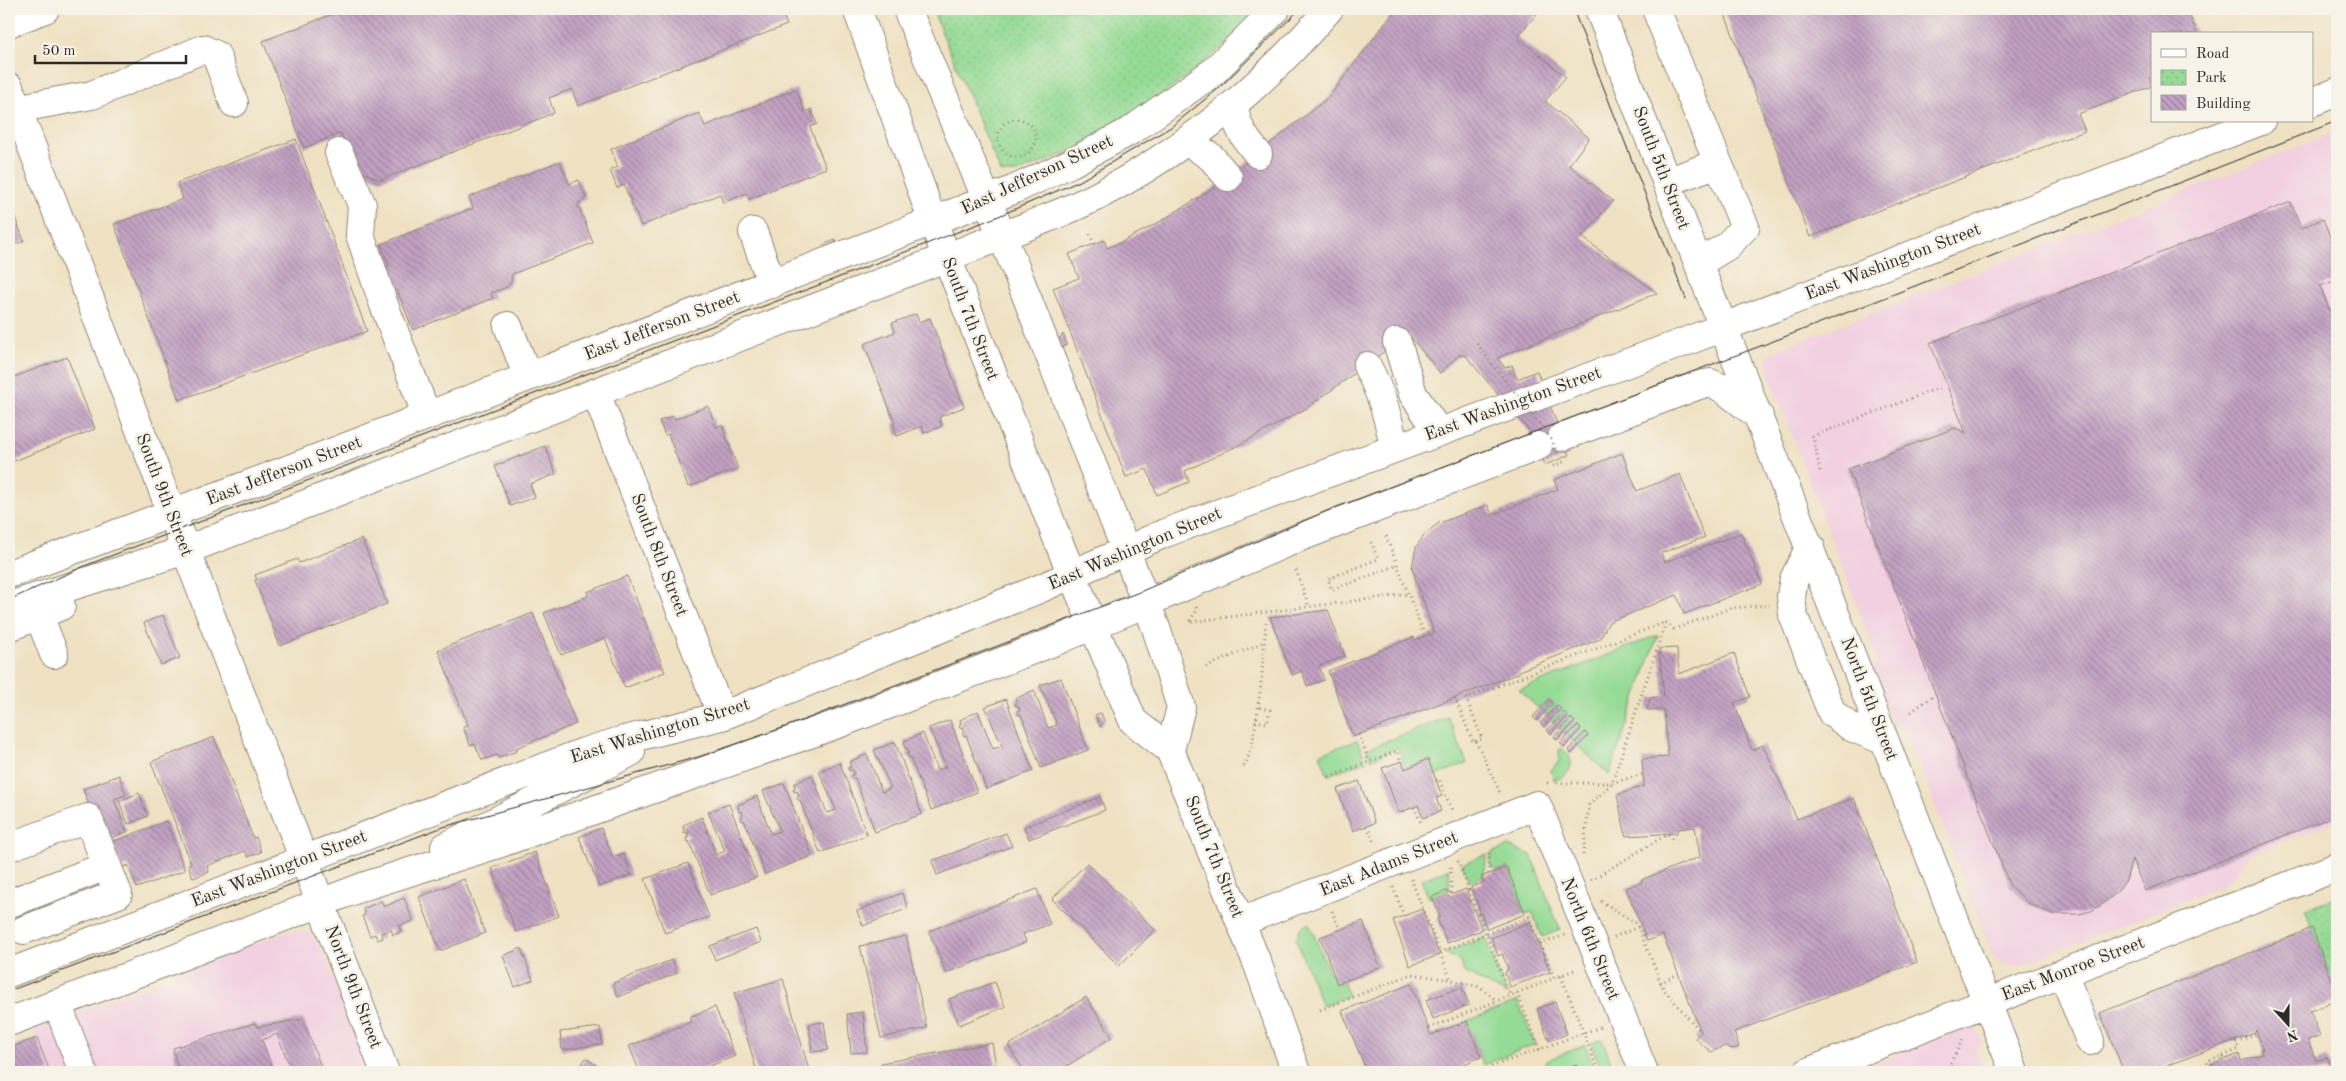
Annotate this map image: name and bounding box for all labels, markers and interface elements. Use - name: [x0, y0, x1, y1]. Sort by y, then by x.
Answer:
- scale bar: [35, 32, 186, 64]
- legend: [2151, 32, 2314, 122]
- text: 50 m: [42, 44, 76, 59]
- text: Road: [2196, 47, 2230, 62]
- text: Park: [2196, 71, 2227, 86]
- text: Building: [2196, 97, 2251, 112]
- street label: South 5th Street: [1629, 104, 1693, 232]
- street label: East Jefferson Street: [958, 132, 1116, 218]
- street label: East Washington Street: [1803, 220, 1983, 304]
- street label: South 7th Street: [938, 255, 1002, 383]
- street label: East Jefferson Street: [582, 288, 742, 364]
- street label: East Washington Street: [1422, 364, 1604, 444]
- street label: South 9th Street: [132, 431, 196, 559]
- street label: East Jefferson Street: [204, 433, 364, 509]
- street label: South 8th Street: [627, 491, 691, 619]
- street label: East Washington Street: [1046, 504, 1224, 594]
- street label: North 5th Street: [1837, 635, 1901, 763]
- street label: East Washington Street: [568, 695, 752, 767]
- street label: South 7th Street: [1181, 793, 1247, 921]
- street label: East Washington Street: [189, 827, 369, 911]
- street label: East Adams Street: [1317, 828, 1461, 900]
- street label: North 6th Street: [1557, 875, 1623, 1003]
- street label: North 9th Street: [321, 923, 385, 1051]
- street label: East Monroe Street: [1999, 933, 2147, 1005]
- north arrow: [2264, 998, 2314, 1048]
- text: N: [2285, 1027, 2300, 1044]

